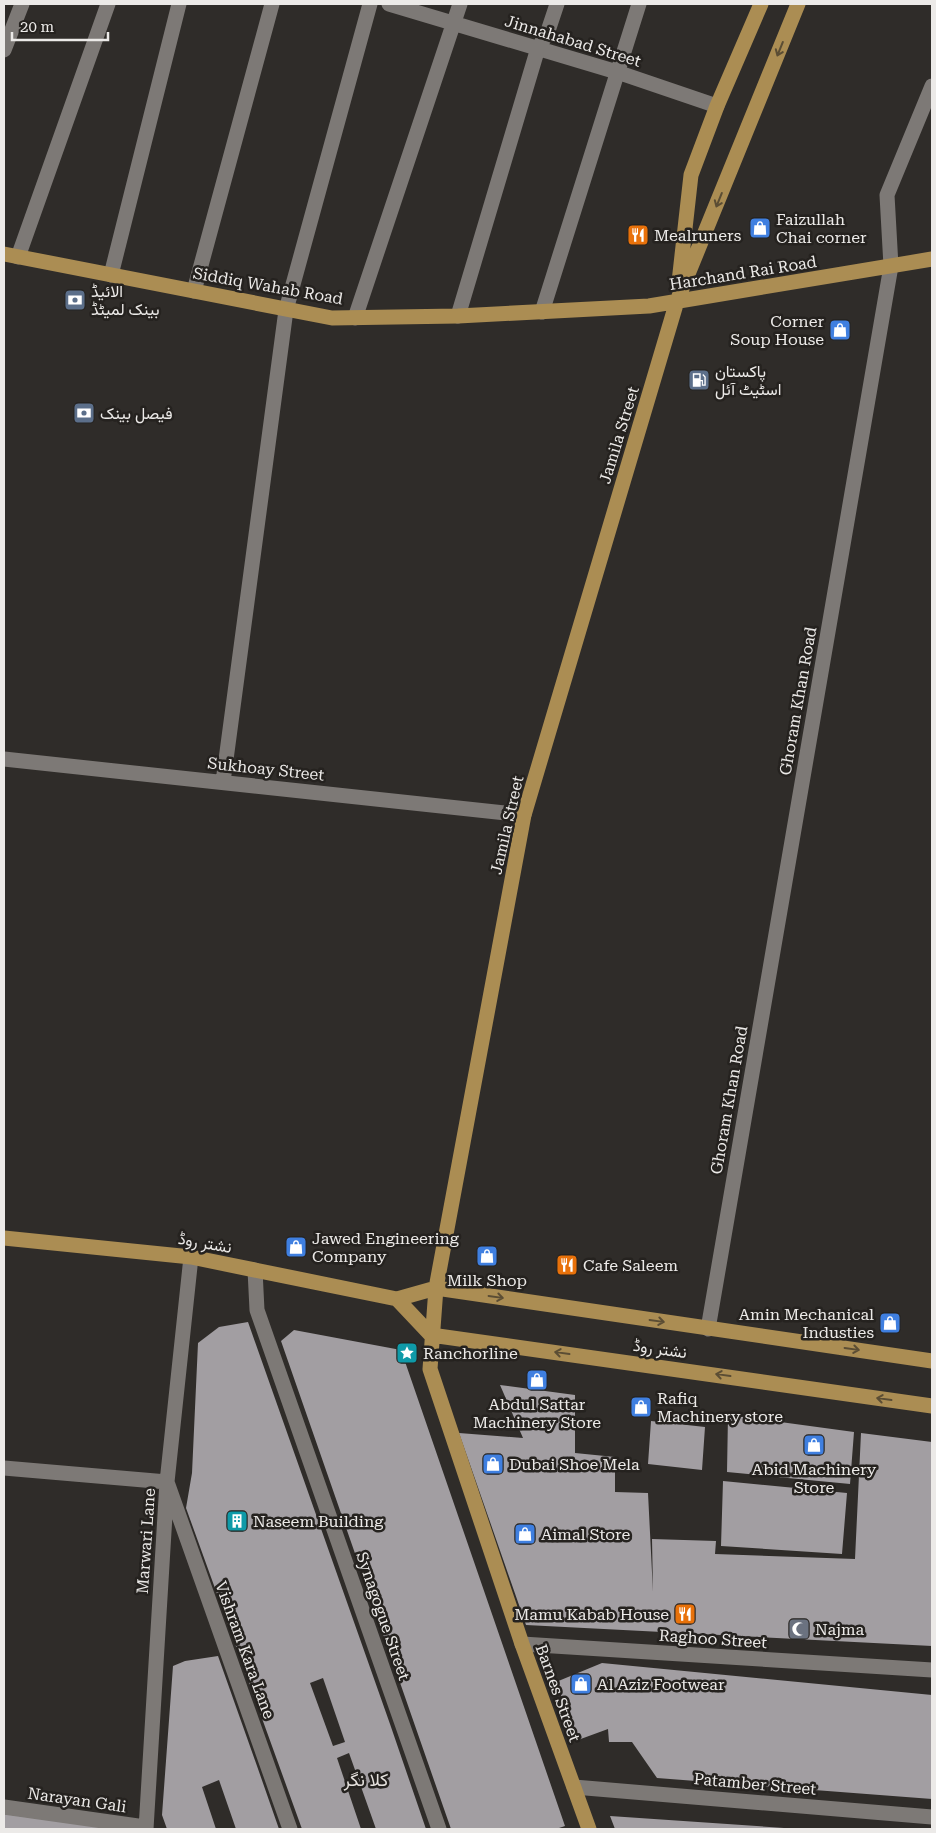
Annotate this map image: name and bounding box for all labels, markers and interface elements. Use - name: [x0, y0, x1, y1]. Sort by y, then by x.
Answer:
- scale bar: [12, 10, 109, 42]
- street label: Jinnahabad Street: [503, 11, 643, 71]
- text: 20 m: [20, 18, 55, 36]
- one-way arrow: [774, 41, 784, 56]
- one-way arrow: [714, 192, 723, 207]
- place label: Faizullah Chai corner: [776, 210, 867, 247]
- shop icon: Faizullah Chai corner: [748, 216, 772, 240]
- restaurant icon: Mealruners: [626, 223, 650, 247]
- place label: Mealruners: [654, 226, 742, 245]
- street label: Harchand Rai Road: [668, 252, 818, 294]
- street label: Siddiq Wahab Road: [192, 263, 344, 309]
- place label: الائیڈ بینک لمیٹڈ: [91, 282, 160, 319]
- bank icon: الائیڈ بینک لمیٹڈ: [63, 288, 87, 312]
- place label: Corner Soup House: [730, 312, 824, 349]
- shop icon: Corner Soup House: [828, 318, 852, 342]
- place label: پاکستان اسٹیٹ آئل: [715, 362, 781, 400]
- fuel station icon: پاکستان اسٹیٹ آئل: [687, 368, 711, 392]
- street label: Jamila Street: [595, 384, 643, 486]
- bank icon: فیصل بینک: [72, 401, 96, 425]
- place label: فیصل بینک: [100, 404, 173, 424]
- street label: Ghoram Khan Road: [776, 625, 820, 777]
- street label: Sukhoay Street: [207, 753, 325, 785]
- street label: Jamila Street: [486, 774, 528, 876]
- street label: Ghoram Khan Road: [707, 1024, 751, 1176]
- street label: نشتر روڈ: [177, 1229, 233, 1258]
- place label: Jawed Engineering Company: [312, 1229, 460, 1266]
- shop icon: Jawed Engineering Company: [284, 1235, 308, 1259]
- shop icon: Milk Shop: [475, 1244, 499, 1268]
- restaurant icon: Cafe Saleem: [555, 1253, 579, 1277]
- place label: Cafe Saleem: [583, 1256, 678, 1275]
- place label: Milk Shop: [447, 1271, 527, 1290]
- one-way arrow: [488, 1292, 504, 1302]
- place label: Amin Mechanical Industies: [739, 1305, 874, 1342]
- shop icon: Amin Mechanical Industies: [878, 1311, 902, 1335]
- one-way arrow: [649, 1316, 665, 1326]
- street label: نشتر روڈ: [632, 1336, 688, 1363]
- place icon: Ranchorline: [395, 1341, 419, 1365]
- place label: Ranchorline: [423, 1344, 518, 1363]
- one-way arrow: [844, 1344, 860, 1354]
- one-way arrow: [555, 1348, 571, 1358]
- shop icon: Abdul Sattar Machinery Store: [525, 1368, 549, 1392]
- one-way arrow: [716, 1370, 732, 1380]
- place label: Rafiq Machinery store: [657, 1389, 783, 1426]
- one-way arrow: [876, 1393, 892, 1403]
- place label: Abdul Sattar Machinery Store: [473, 1395, 601, 1432]
- shop icon: Rafiq Machinery store: [629, 1395, 653, 1419]
- shop icon: Abid Machinery Store: [802, 1433, 826, 1457]
- shop icon: Dubai Shoe Mela: [481, 1452, 505, 1476]
- place label: Dubai Shoe Mela: [509, 1455, 640, 1474]
- place label: Abid Machinery Store: [752, 1460, 877, 1497]
- street label: Marwari Lane: [133, 1487, 159, 1594]
- building icon: Naseem Building: [225, 1509, 249, 1533]
- place label: Naseem Building: [253, 1512, 384, 1531]
- shop icon: Aimal Store: [513, 1522, 537, 1546]
- place label: Aimal Store: [541, 1525, 630, 1544]
- street label: Synagogue Street: [352, 1549, 414, 1683]
- street label: Vishram Kara Lane: [211, 1579, 279, 1722]
- restaurant icon: Mamu Kabab House: [673, 1602, 697, 1626]
- place label: Mamu Kabab House: [514, 1605, 669, 1624]
- mosque icon: Najma: [787, 1617, 811, 1641]
- place label: Najma: [815, 1620, 865, 1639]
- street label: Raghoo Street: [658, 1626, 768, 1652]
- street label: Barnes Street: [532, 1642, 584, 1744]
- shop icon: Al Aziz Footwear: [569, 1672, 593, 1696]
- place label: Al Aziz Footwear: [597, 1675, 725, 1694]
- district label: کلا نگر: [343, 1769, 388, 1791]
- street label: Patamber Street: [693, 1769, 817, 1799]
- street label: Narayan Gali: [26, 1784, 128, 1816]

